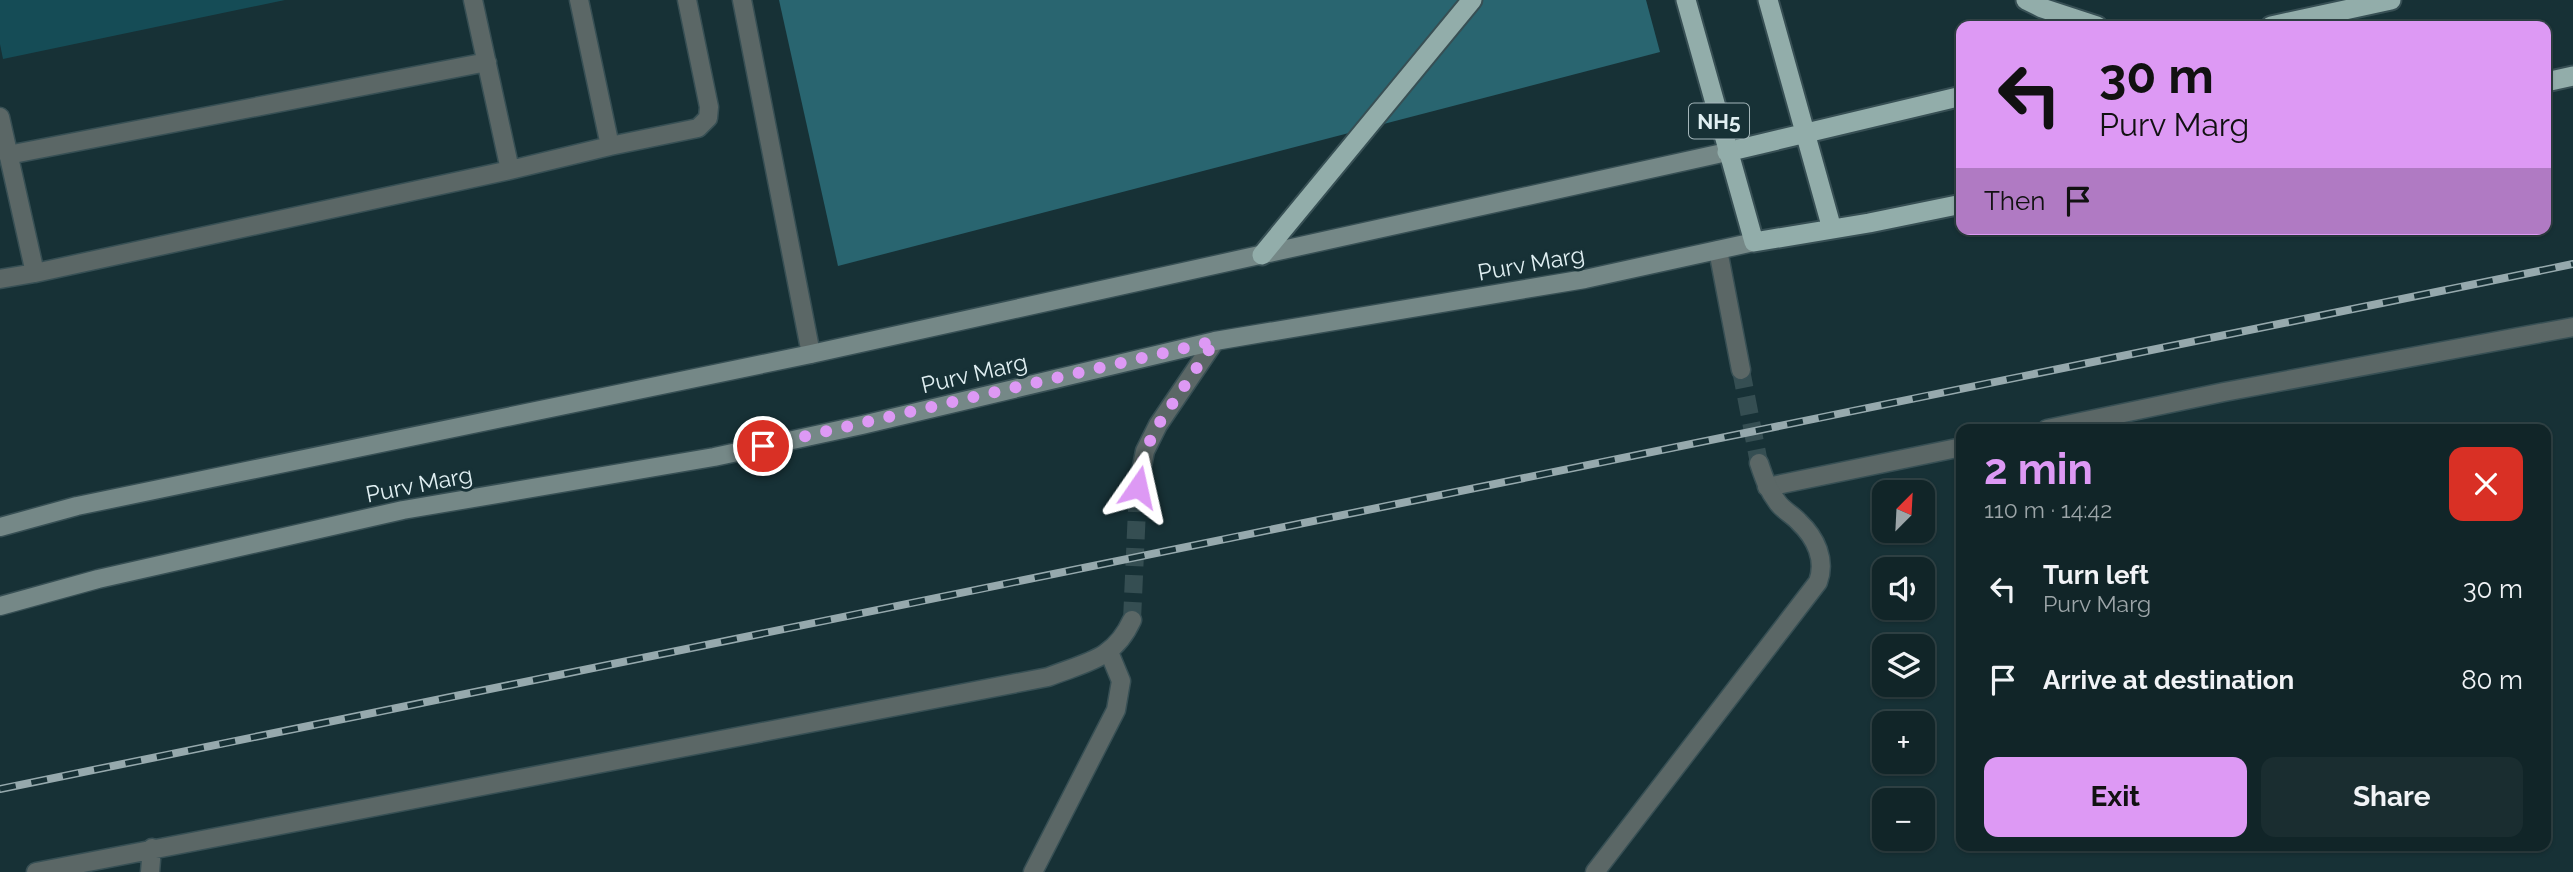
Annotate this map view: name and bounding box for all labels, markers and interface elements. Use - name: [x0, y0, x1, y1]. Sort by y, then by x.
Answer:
- text: 30 m: [2099, 47, 2214, 104]
- icon: left: [1984, 49, 2075, 140]
- road number: NH5: [1689, 104, 1749, 138]
- text: Purv Marg: [2099, 106, 2249, 143]
- icon: arrive: [2059, 182, 2097, 220]
- text: Then: [1984, 186, 2045, 216]
- street label: Purv Marg: [1475, 240, 1587, 286]
- street label: Purv Marg: [918, 348, 1030, 398]
- pin: [733, 416, 793, 476]
- icon: arrive: [744, 427, 782, 465]
- text: 2 min: [1984, 445, 2093, 494]
- button: close: [2449, 447, 2523, 521]
- position arrow: [1101, 450, 1175, 524]
- street label: Purv Marg: [363, 460, 475, 508]
- north arrow: [1872, 480, 1936, 542]
- map controls: [1872, 480, 1935, 851]
- text: 110 m · 14:42: [1984, 496, 2112, 523]
- button: sound: [1872, 557, 1935, 620]
- text: Turn left: [2043, 560, 2149, 590]
- icon: left: [1984, 570, 2022, 608]
- text: 30 m: [2463, 574, 2523, 604]
- text: Purv Marg: [2043, 590, 2151, 617]
- button: layers: [1872, 634, 1935, 697]
- icon: arrive: [1984, 661, 2022, 699]
- text: Arrive at destination: [2043, 665, 2294, 695]
- text: 80 m: [2461, 665, 2523, 695]
- button: +: [1872, 711, 1935, 774]
- button: Exit: [1984, 757, 2247, 837]
- button: Share: [2261, 757, 2523, 837]
- button: −: [1872, 788, 1935, 851]

